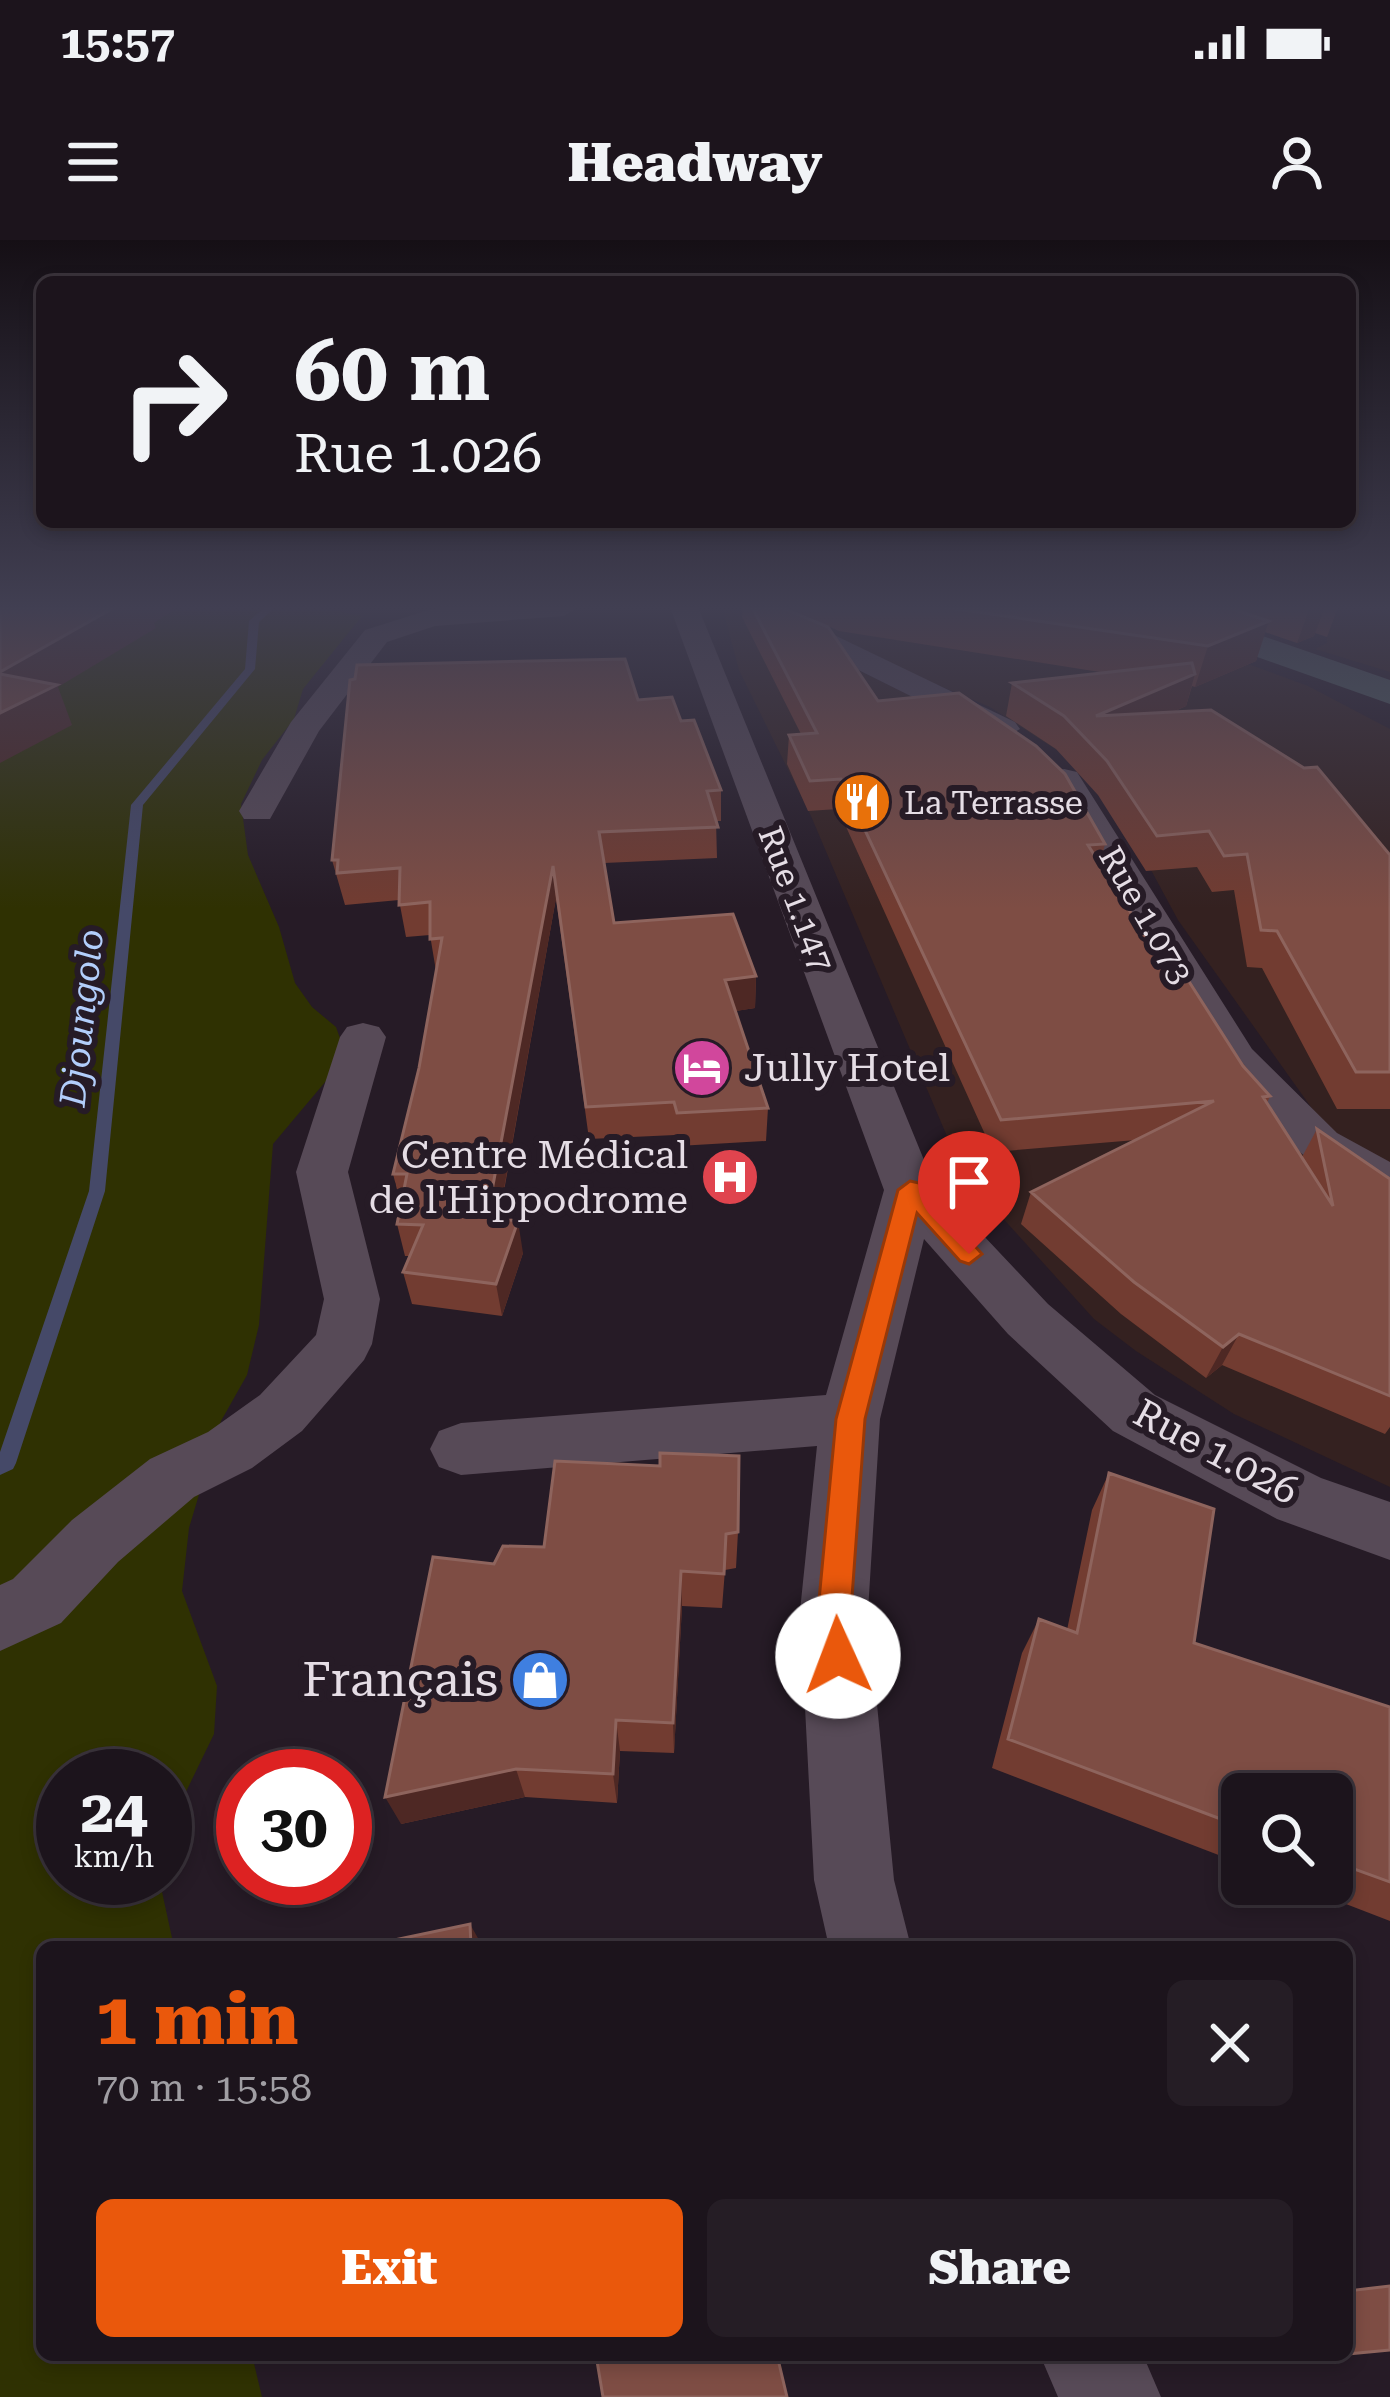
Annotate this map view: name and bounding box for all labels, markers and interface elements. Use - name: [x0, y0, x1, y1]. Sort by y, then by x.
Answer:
- text: 15:57: [60, 16, 175, 69]
- icon: menu: [60, 129, 126, 195]
- icon: person: [1264, 129, 1330, 195]
- text: Headway: [567, 131, 823, 194]
- text: 60 m: [294, 322, 490, 420]
- icon: right: [96, 324, 252, 480]
- text: Rue 1.026: [294, 422, 542, 485]
- restaurant icon: La Terrasse: [831, 771, 893, 833]
- place label: La Terrasse: [904, 783, 1083, 822]
- street label: Rue 1.147: [751, 821, 841, 977]
- street label: Rue 1.073: [1091, 840, 1201, 990]
- water label: Djoungolo: [52, 927, 112, 1110]
- hotel icon: Jully Hotel: [671, 1037, 733, 1099]
- place label: Jully Hotel: [744, 1045, 950, 1091]
- pin: [918, 1131, 1020, 1254]
- place label: Centre Médical de l'Hippodrome: [369, 1132, 688, 1223]
- hospital icon: Centre Médical de l'Hippodrome: [699, 1146, 761, 1208]
- icon: arrive: [936, 1149, 1002, 1215]
- street label: Rue 1.026: [1126, 1390, 1306, 1514]
- position arrow: [775, 1593, 901, 1719]
- shop icon: Français: [509, 1649, 571, 1711]
- place label: Français: [302, 1652, 498, 1708]
- speed limit sign: 30: [216, 1749, 372, 1905]
- map controls: [1221, 1773, 1353, 1905]
- button: search: [1221, 1773, 1353, 1905]
- text: 24: [80, 1776, 148, 1847]
- text: km/h: [74, 1839, 154, 1874]
- text: 1 min: [96, 1977, 298, 2062]
- button: close: [1167, 1980, 1293, 2106]
- text: 70 m · 15:58: [96, 2065, 312, 2111]
- button: Exit: [96, 2199, 683, 2337]
- button: Share: [707, 2199, 1293, 2337]

